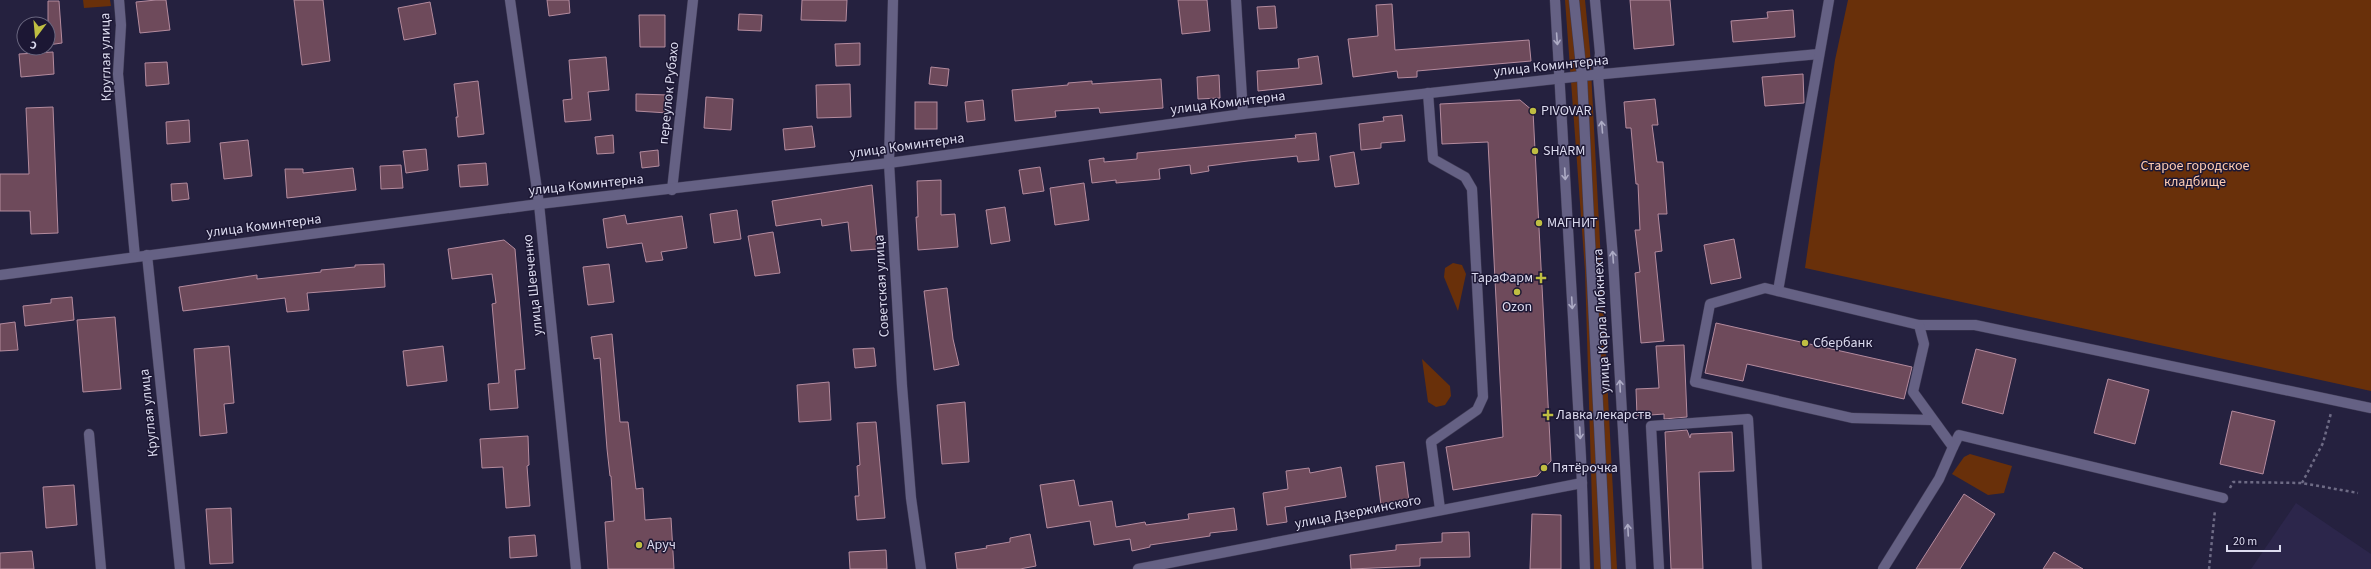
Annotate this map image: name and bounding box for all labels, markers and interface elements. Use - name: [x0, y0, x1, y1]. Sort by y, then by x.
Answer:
- street label: Круглая улица: [95, 13, 117, 101]
- north arrow: [16, 16, 56, 56]
- one-way arrow: [1554, 32, 1561, 45]
- text: С: [28, 37, 39, 53]
- street label: переулок Рубахо: [654, 41, 684, 145]
- street label: улица Коминтерна: [1492, 50, 1610, 82]
- street label: улица Коминтерна: [1169, 86, 1287, 120]
- place label: PIVOVAR: [1541, 101, 1591, 121]
- marker: PIVOVAR: [1528, 106, 1538, 116]
- one-way arrow: [1599, 121, 1606, 134]
- street label: улица Коминтерна: [848, 128, 966, 164]
- place label: SHARM: [1543, 141, 1585, 161]
- marker: SHARM: [1530, 146, 1540, 156]
- park label: Старое городское кладбище: [2140, 156, 2250, 192]
- one-way arrow: [1562, 167, 1569, 180]
- street label: улица Коминтерна: [527, 169, 645, 201]
- street label: улица Коминтерна: [205, 209, 323, 243]
- place label: МАГНИТ: [1547, 213, 1598, 233]
- marker: МАГНИТ: [1534, 218, 1544, 228]
- street label: улица Шевченко: [518, 233, 548, 337]
- street label: Советская улица: [869, 234, 895, 338]
- street label: улица Карла Либкнехта: [1588, 248, 1616, 394]
- one-way arrow: [1609, 250, 1616, 263]
- place label: ТараФарм: [1471, 268, 1533, 288]
- marker: ТараФарм: [1536, 273, 1546, 283]
- marker: Ozon: [1512, 287, 1522, 297]
- one-way arrow: [1569, 296, 1576, 309]
- place label: Ozon: [1502, 297, 1532, 317]
- place label: Сбербанк: [1813, 333, 1872, 353]
- marker: Сбербанк: [1800, 338, 1810, 348]
- street label: Круглая улица: [134, 368, 164, 458]
- one-way arrow: [1617, 380, 1624, 393]
- place label: Лавка лекарств: [1556, 405, 1651, 425]
- marker: Лавка лекарств: [1543, 410, 1553, 420]
- one-way arrow: [1576, 426, 1583, 439]
- place label: Пятёрочка: [1552, 458, 1618, 478]
- marker: Пятёрочка: [1539, 463, 1549, 473]
- street label: улица Дзержинского: [1293, 490, 1423, 534]
- one-way arrow: [1625, 524, 1632, 537]
- scale bar: [2227, 527, 2280, 553]
- text: 20 m: [2233, 533, 2257, 550]
- place label: Аруч: [647, 535, 676, 555]
- marker: Аруч: [634, 540, 644, 550]

